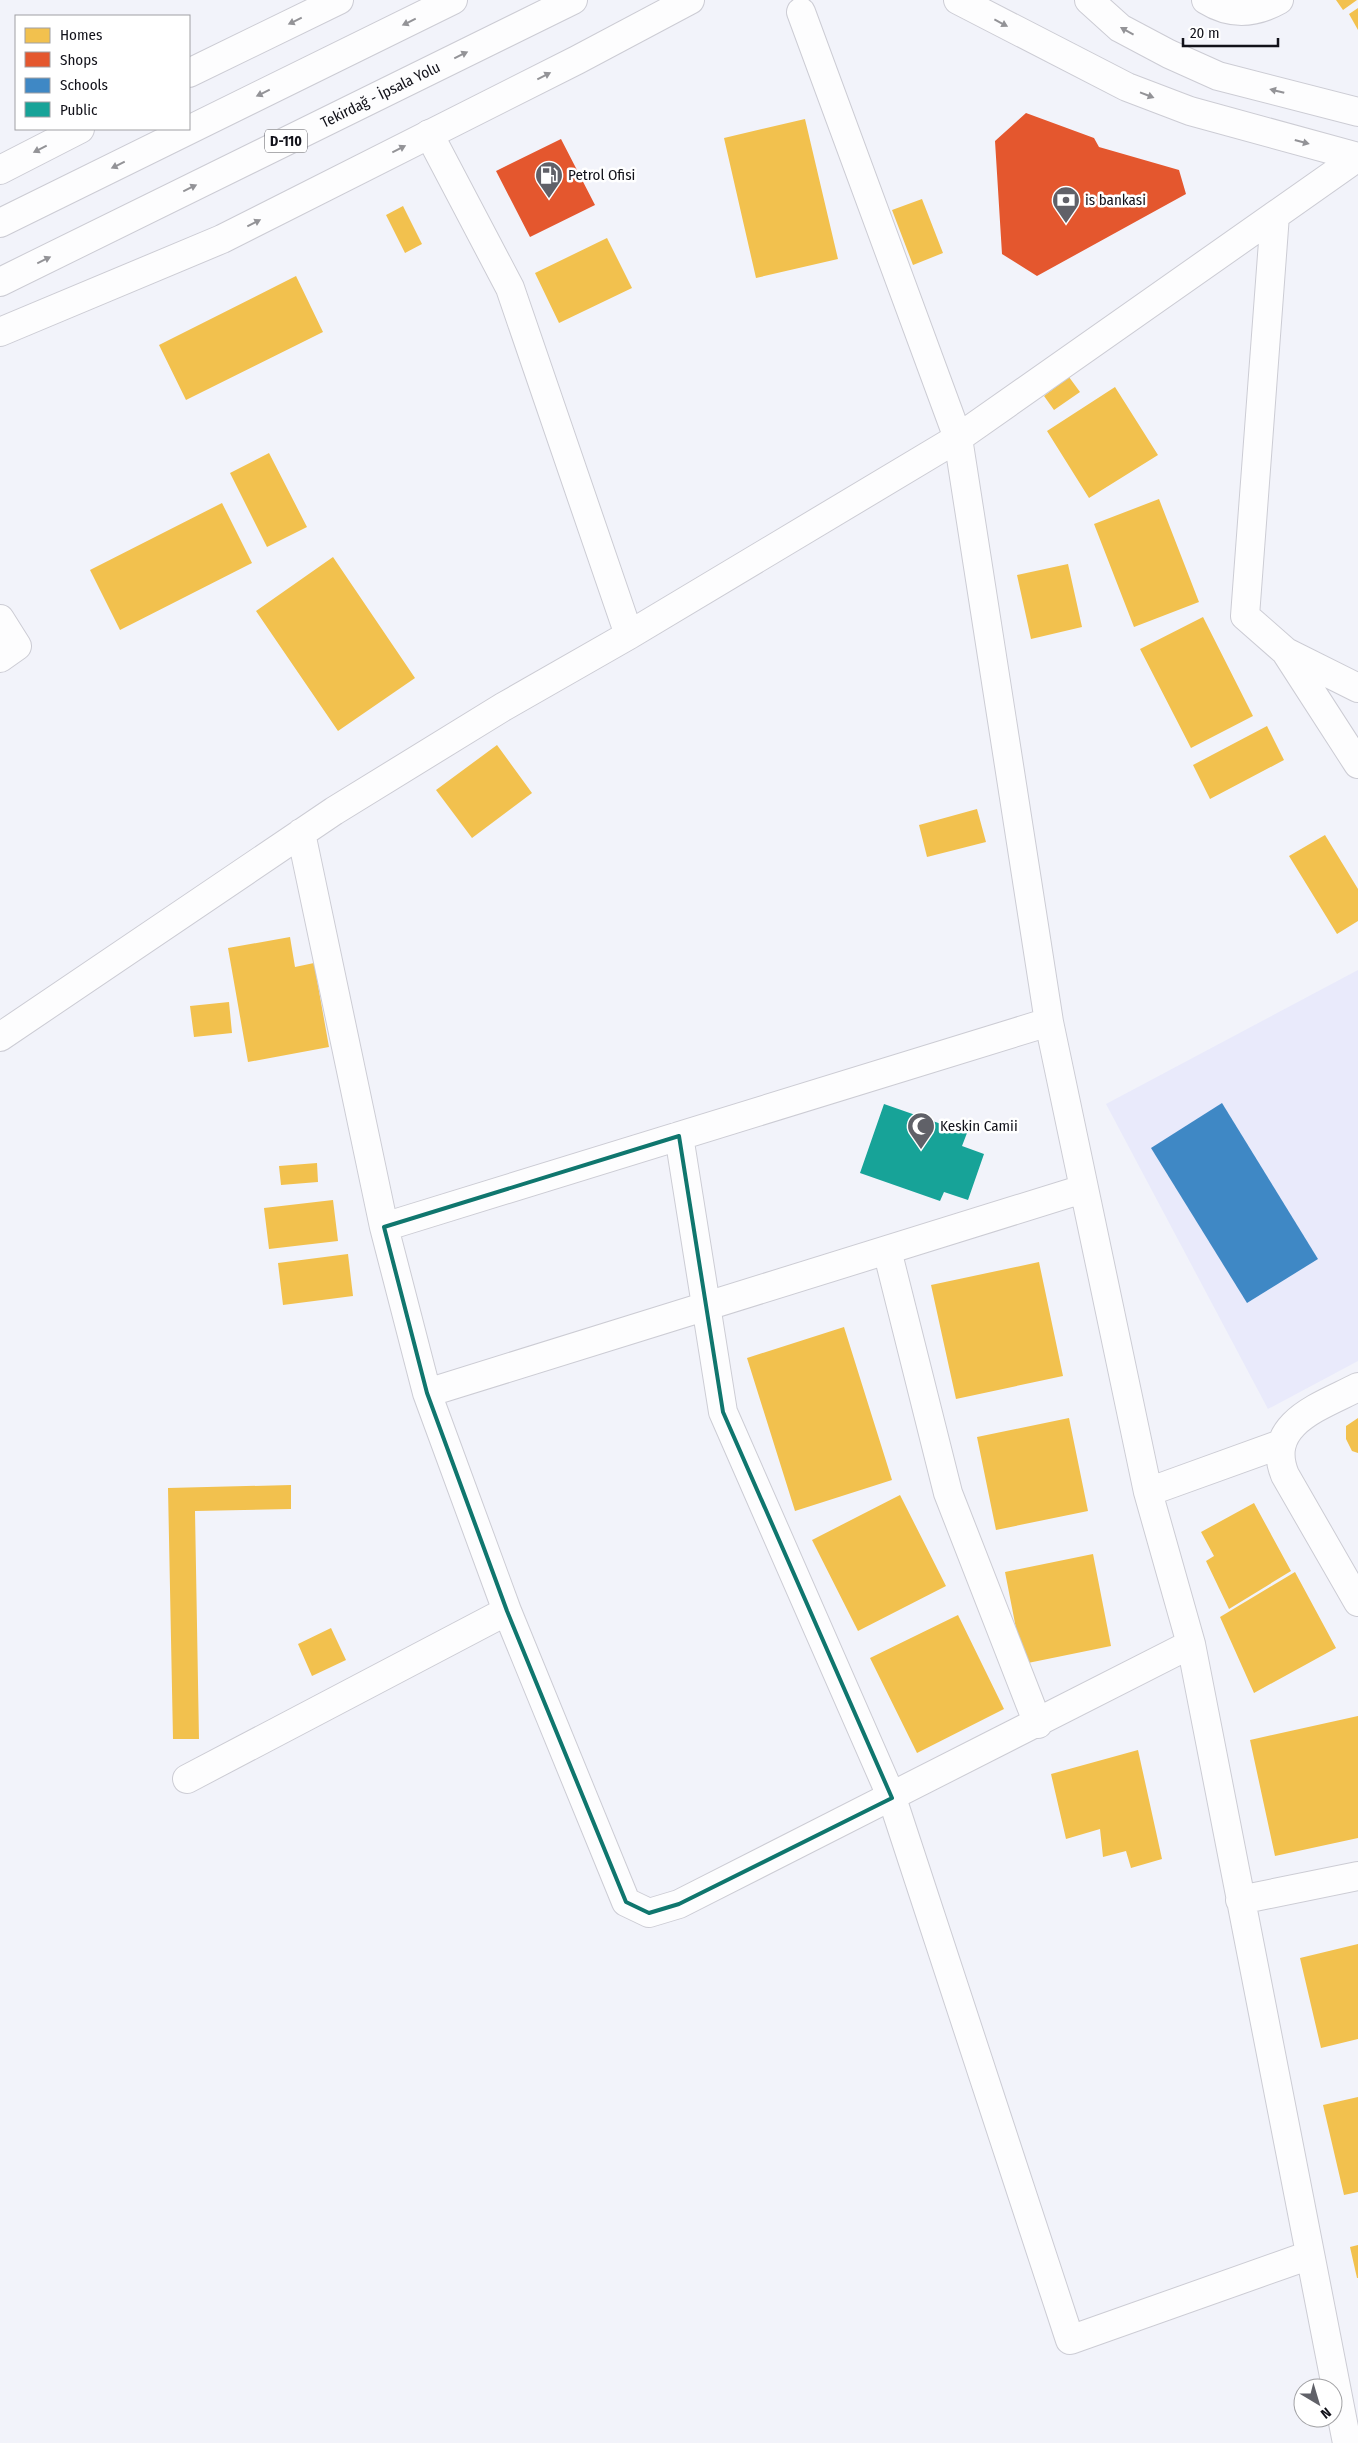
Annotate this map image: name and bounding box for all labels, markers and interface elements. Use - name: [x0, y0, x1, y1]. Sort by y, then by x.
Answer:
- legend: [15, 15, 190, 130]
- scale bar: [1183, 15, 1278, 47]
- one-way arrow: [288, 18, 302, 26]
- one-way arrow: [402, 18, 416, 26]
- one-way arrow: [994, 19, 1009, 27]
- text: 20 m: [1190, 24, 1220, 42]
- text: Homes: [60, 26, 102, 44]
- one-way arrow: [1119, 27, 1134, 35]
- text: Shops: [60, 51, 98, 69]
- one-way arrow: [454, 51, 468, 59]
- street label: Tekirdağ - İpsala Yolu: [318, 58, 443, 132]
- one-way arrow: [537, 72, 551, 80]
- text: Schools: [60, 76, 108, 94]
- one-way arrow: [1269, 87, 1284, 95]
- one-way arrow: [256, 89, 271, 97]
- one-way arrow: [1140, 91, 1154, 99]
- text: Public: [60, 101, 98, 119]
- road number: D-110: [265, 130, 307, 152]
- one-way arrow: [1295, 138, 1310, 146]
- one-way arrow: [33, 145, 47, 153]
- one-way arrow: [391, 145, 406, 153]
- fuel station icon: Petrol Ofisi: [534, 160, 564, 199]
- one-way arrow: [111, 161, 125, 169]
- place label: Petrol Ofisi: [568, 166, 635, 184]
- one-way arrow: [182, 184, 197, 193]
- bank icon: is bankasi: [1051, 185, 1081, 224]
- place label: is bankasi: [1085, 191, 1146, 209]
- one-way arrow: [246, 219, 261, 227]
- one-way arrow: [37, 256, 51, 264]
- mosque icon: Keskin Camii: [906, 1111, 936, 1150]
- place label: Keskin Camii: [940, 1117, 1018, 1135]
- north arrow: [1293, 2378, 1343, 2428]
- text: N: [1317, 2404, 1334, 2422]

